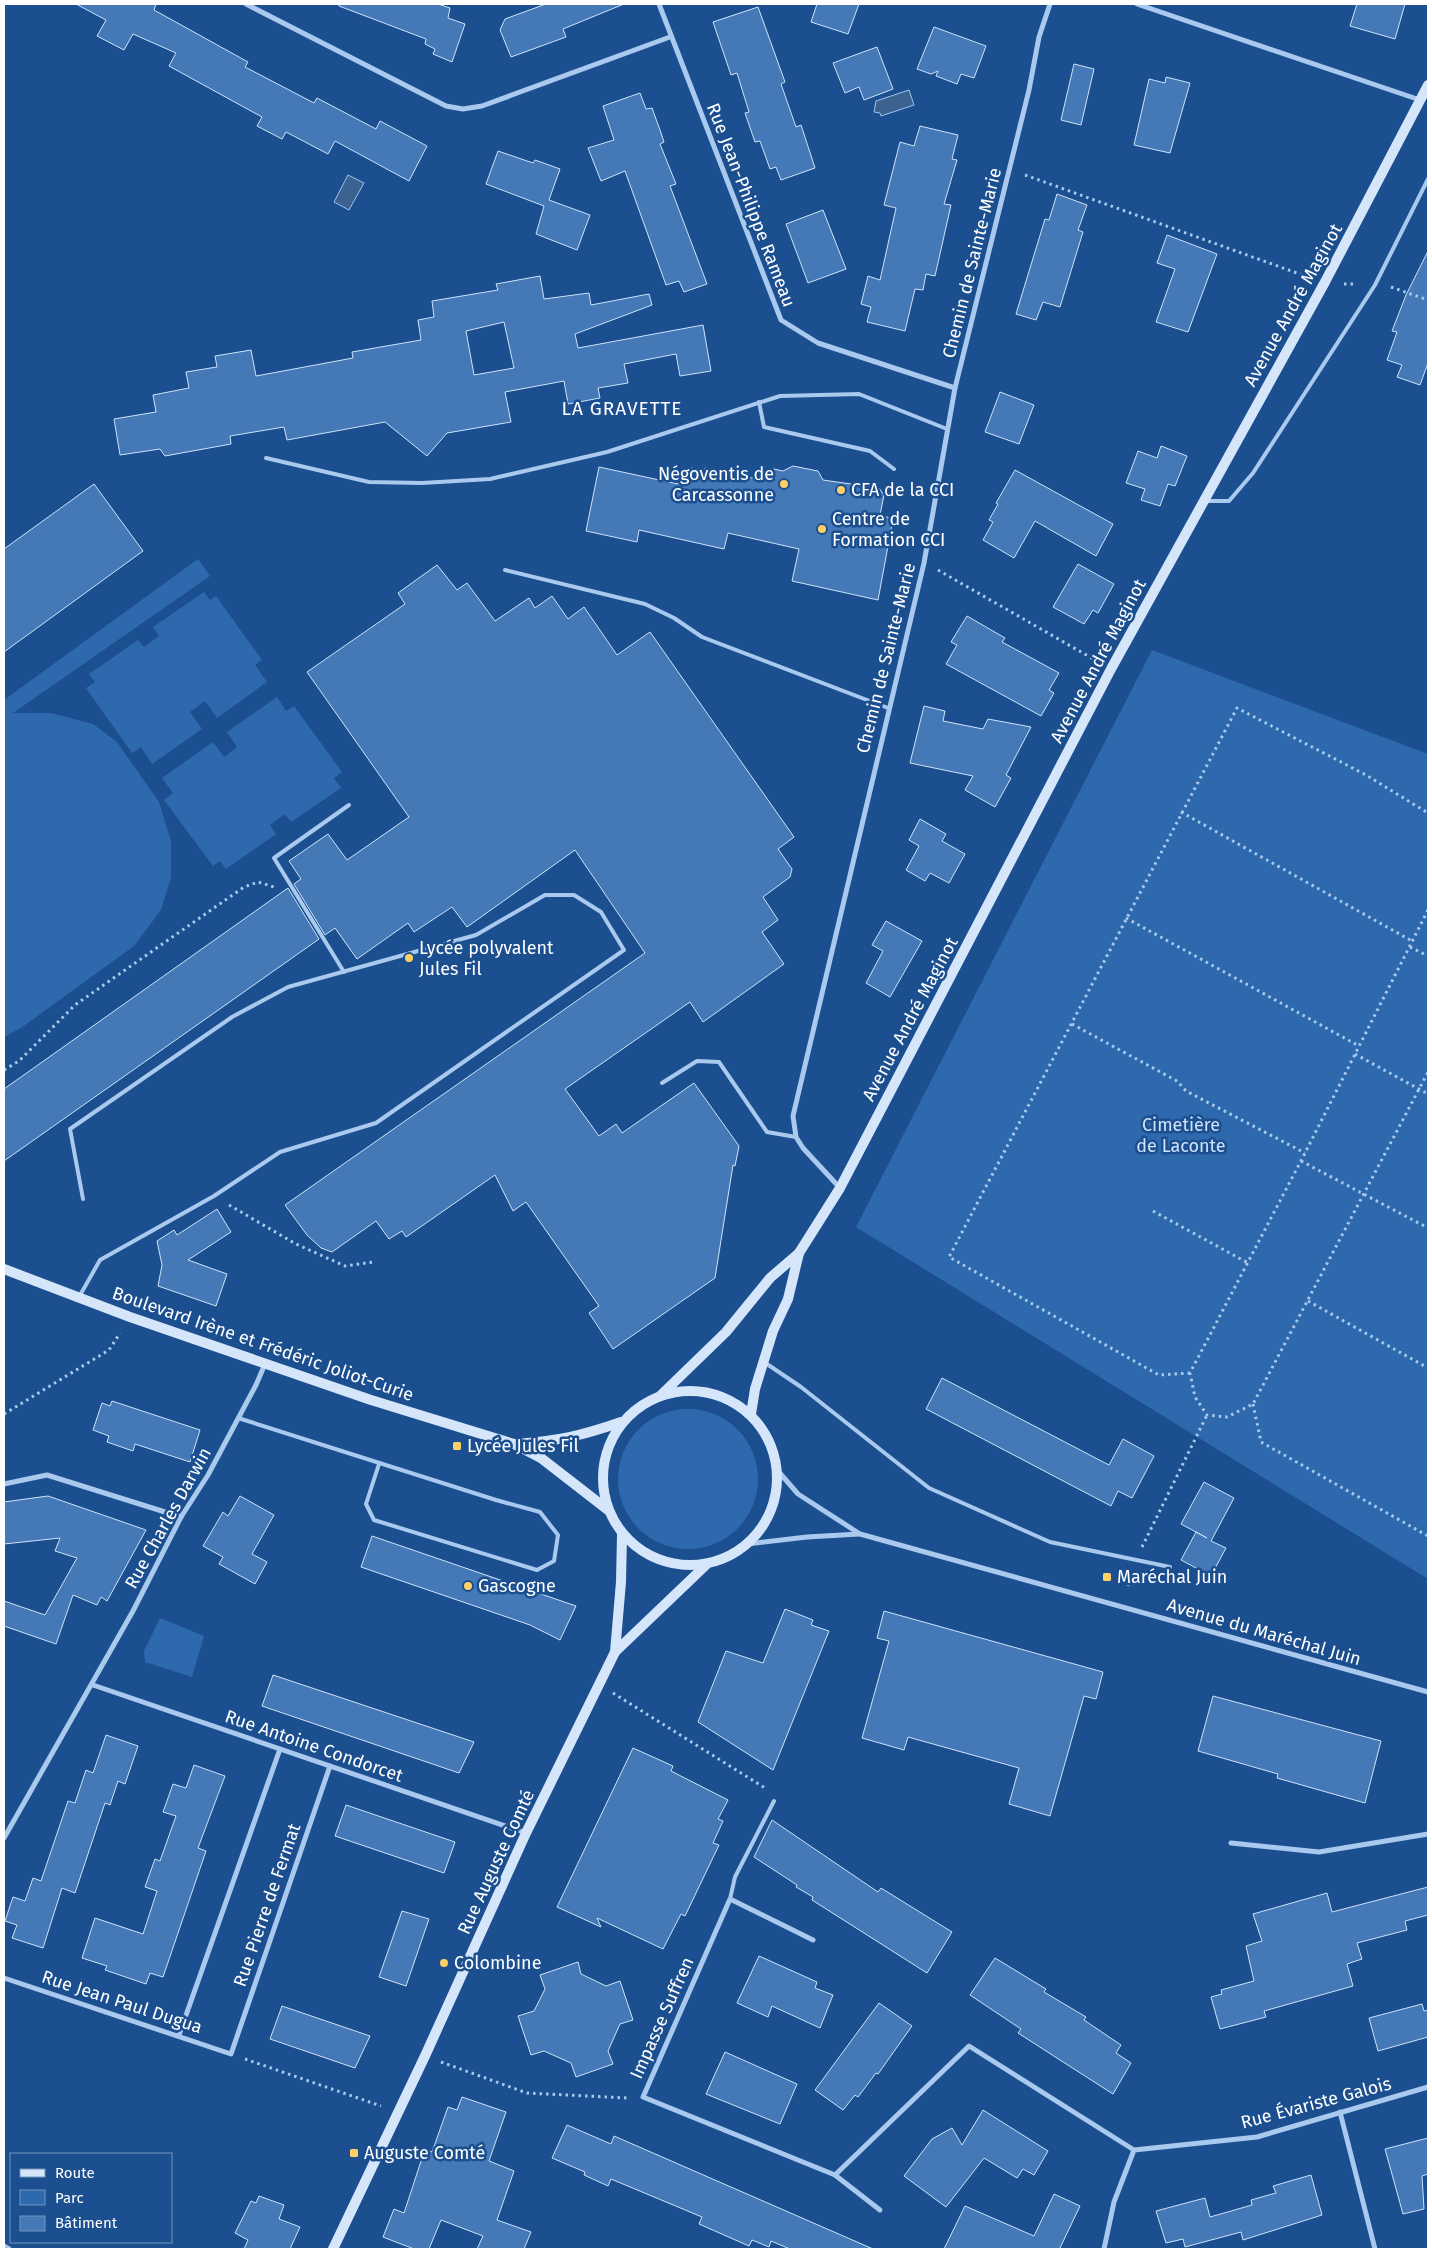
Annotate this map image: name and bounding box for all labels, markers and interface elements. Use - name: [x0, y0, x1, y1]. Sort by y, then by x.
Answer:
- street label: Rue Jean-Philippe Rameau: [702, 100, 800, 310]
- street label: Chemin de Sainte-Marie: [938, 165, 1006, 361]
- street label: Avenue André Maginot: [1239, 219, 1347, 390]
- district label: LA GRAVETTE: [561, 397, 683, 420]
- place label: Négoventis de Carcassonne: [658, 463, 774, 506]
- marker: Négoventis de Carcassonne: [778, 478, 790, 490]
- place label: CFA de la CCI: [851, 479, 954, 501]
- marker: CFA de la CCI: [835, 484, 847, 496]
- place label: Centre de Formation CCI: [832, 508, 945, 551]
- marker: Centre de Formation CCI: [816, 523, 828, 535]
- street label: Chemin de Sainte-Marie: [852, 560, 920, 756]
- street label: Avenue André Maginot: [1045, 575, 1151, 747]
- street label: Avenue André Maginot: [857, 933, 963, 1105]
- place label: Lycée polyvalent Jules Fil: [419, 937, 554, 980]
- marker: Lycée polyvalent Jules Fil: [403, 952, 415, 964]
- park label: Cimetière de Laconte: [1136, 1114, 1226, 1157]
- street label: Boulevard Irène et Frédéric Joliot-Curie: [109, 1282, 417, 1406]
- place label: Lycée Jules Fil: [467, 1435, 579, 1457]
- marker: Lycée Jules Fil: [451, 1440, 463, 1452]
- street label: Rue Charles Darwin: [120, 1444, 216, 1592]
- place label: Maréchal Juin: [1117, 1566, 1227, 1588]
- marker: Maréchal Juin: [1101, 1571, 1113, 1583]
- place label: Gascogne: [478, 1575, 556, 1597]
- marker: Gascogne: [462, 1580, 474, 1592]
- street label: Avenue du Maréchal Juin: [1164, 1594, 1364, 1670]
- street label: Rue Antoine Condorcet: [222, 1705, 406, 1787]
- street label: Rue Auguste Comté: [453, 1786, 539, 1938]
- street label: Rue Pierre de Fermat: [229, 1820, 305, 1990]
- place label: Colombine: [454, 1952, 541, 1974]
- street label: Impasse Suffren: [625, 1954, 699, 2082]
- marker: Colombine: [438, 1957, 450, 1969]
- street label: Rue Jean Paul Dugua: [39, 1966, 205, 2038]
- street label: Rue Évariste Galois: [1238, 2071, 1394, 2134]
- place label: Auguste Comté: [364, 2142, 485, 2164]
- marker: Auguste Comté: [348, 2147, 360, 2159]
- legend: [10, 2153, 172, 2243]
- text: Route: [55, 2164, 95, 2182]
- text: Parc: [55, 2189, 84, 2207]
- text: Bâtiment: [55, 2214, 118, 2232]

